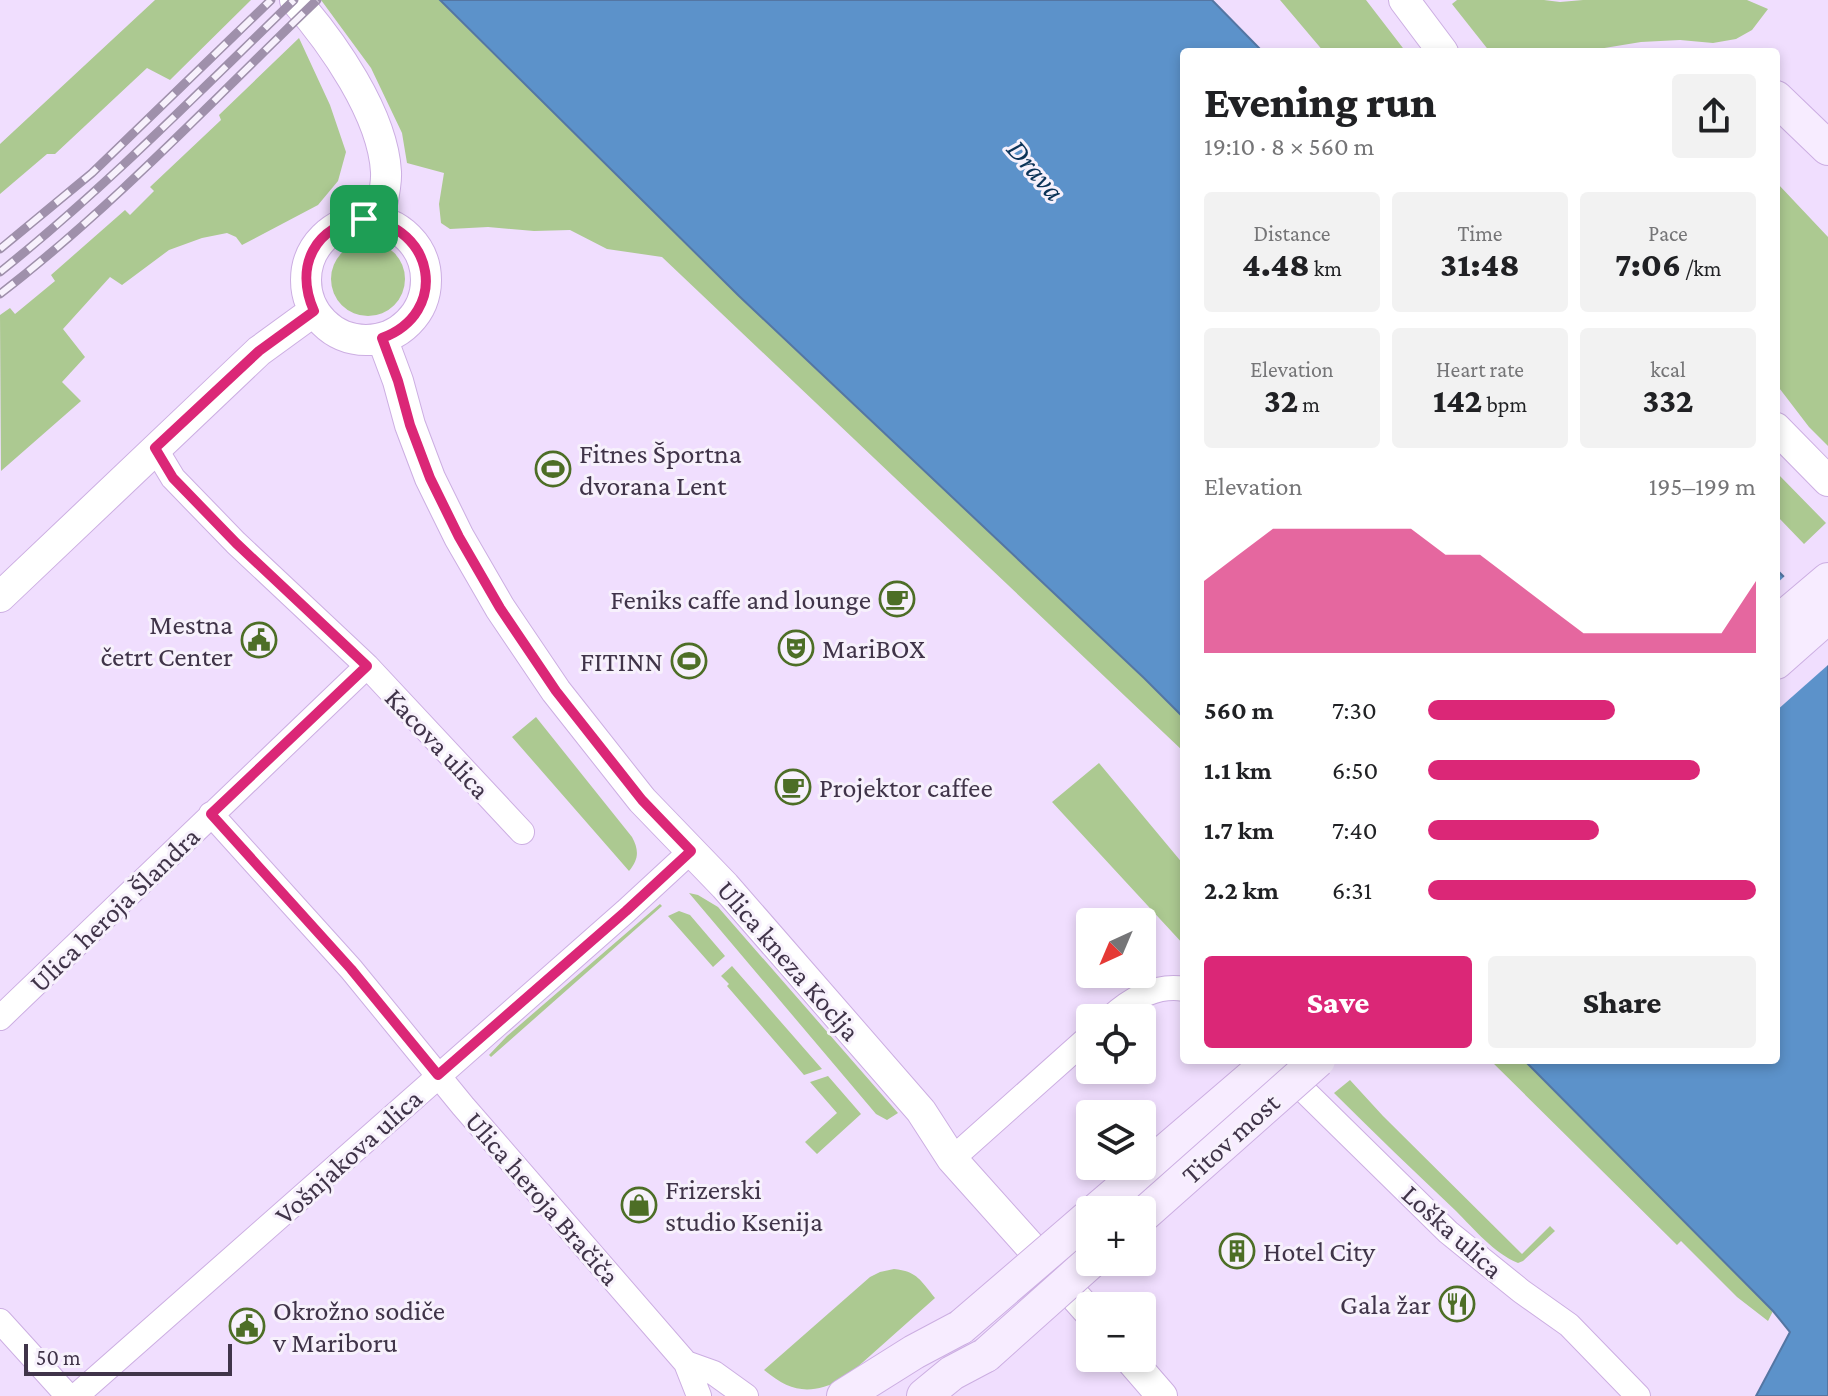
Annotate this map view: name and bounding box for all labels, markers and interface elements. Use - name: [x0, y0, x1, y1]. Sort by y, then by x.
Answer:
- button: share: [1672, 74, 1756, 158]
- text: Evening run: [1204, 78, 1436, 126]
- water label: Drava: [1001, 132, 1072, 207]
- text: 19:10 · 8 × 560 m: [1204, 132, 1375, 161]
- pin: [330, 185, 398, 253]
- icon: arrive: [342, 197, 386, 241]
- text: Distance: [1254, 221, 1330, 246]
- text: Time: [1457, 221, 1503, 246]
- text: Pace: [1648, 221, 1688, 246]
- text: 4.48: [1242, 246, 1310, 283]
- text: 31:48: [1440, 246, 1520, 283]
- text: 7:06: [1615, 246, 1681, 283]
- text: km: [1310, 256, 1342, 281]
- text: /km: [1681, 256, 1721, 281]
- text: Elevation: [1250, 357, 1334, 382]
- text: Heart rate: [1436, 357, 1524, 382]
- text: kcal: [1650, 357, 1686, 382]
- text: 32: [1264, 382, 1298, 419]
- text: 142: [1433, 382, 1482, 419]
- text: 332: [1643, 382, 1693, 419]
- text: m: [1298, 392, 1320, 417]
- text: bpm: [1482, 392, 1527, 417]
- place label: Fitnes Športna dvorana Lent: [579, 438, 742, 501]
- sports icon: Fitnes Športna dvorana Lent: [534, 450, 572, 488]
- text: Elevation: [1204, 472, 1302, 501]
- text: 195–199 m: [1649, 472, 1756, 501]
- cafe icon: Feniks caffe and lounge: [878, 580, 916, 618]
- place label: Feniks caffe and lounge: [610, 584, 871, 615]
- place label: Mestna četrt Center: [100, 609, 233, 672]
- public building icon: Mestna četrt Center: [240, 621, 278, 659]
- theatre icon: MariBOX: [777, 629, 815, 667]
- place label: MariBOX: [822, 633, 925, 664]
- sports icon: FITINN: [670, 642, 708, 680]
- place label: FITINN: [580, 646, 663, 677]
- street label: Kacova ulica: [379, 682, 496, 805]
- text: 560 m: [1204, 696, 1274, 725]
- text: 7:30: [1332, 696, 1377, 725]
- text: 1.1 km: [1204, 756, 1272, 785]
- text: 6:50: [1332, 756, 1378, 785]
- cafe icon: Projektor caffee: [774, 768, 812, 806]
- place label: Projektor caffee: [819, 772, 993, 803]
- text: 1.7 km: [1204, 816, 1274, 845]
- text: 7:40: [1332, 816, 1378, 845]
- street label: Ulica heroja Šlandra: [23, 820, 206, 998]
- street label: Ulica kneza Koclja: [711, 874, 867, 1047]
- text: 2.2 km: [1204, 876, 1279, 905]
- text: 6:31: [1332, 876, 1372, 905]
- north arrow: [1076, 908, 1156, 988]
- map controls: [1076, 908, 1156, 1372]
- button: Save: [1204, 956, 1472, 1048]
- button: Share: [1488, 956, 1756, 1048]
- button: locate: [1076, 1004, 1156, 1084]
- street label: Vošnjakova ulica: [269, 1082, 428, 1230]
- street label: Titov most: [1175, 1086, 1286, 1190]
- button: layers: [1076, 1100, 1156, 1180]
- street label: Ulica heroja Bračiča: [459, 1105, 626, 1291]
- place label: Frizerski studio Ksenija: [665, 1174, 823, 1237]
- street label: Loška ulica: [1396, 1178, 1509, 1285]
- shop icon: Frizerski studio Ksenija: [620, 1186, 658, 1224]
- button: +: [1076, 1196, 1156, 1276]
- building icon: Hotel City: [1218, 1232, 1256, 1270]
- place label: Hotel City: [1263, 1236, 1376, 1267]
- restaurant icon: Gala žar: [1438, 1285, 1476, 1323]
- place label: Gala žar: [1340, 1289, 1431, 1320]
- button: −: [1076, 1292, 1156, 1372]
- place label: Okrožno sodiče v Mariboru: [272, 1295, 445, 1358]
- public building icon: Okrožno sodiče v Mariboru: [228, 1307, 266, 1345]
- scale bar: [24, 1340, 232, 1376]
- text: 50 m: [36, 1345, 81, 1370]

